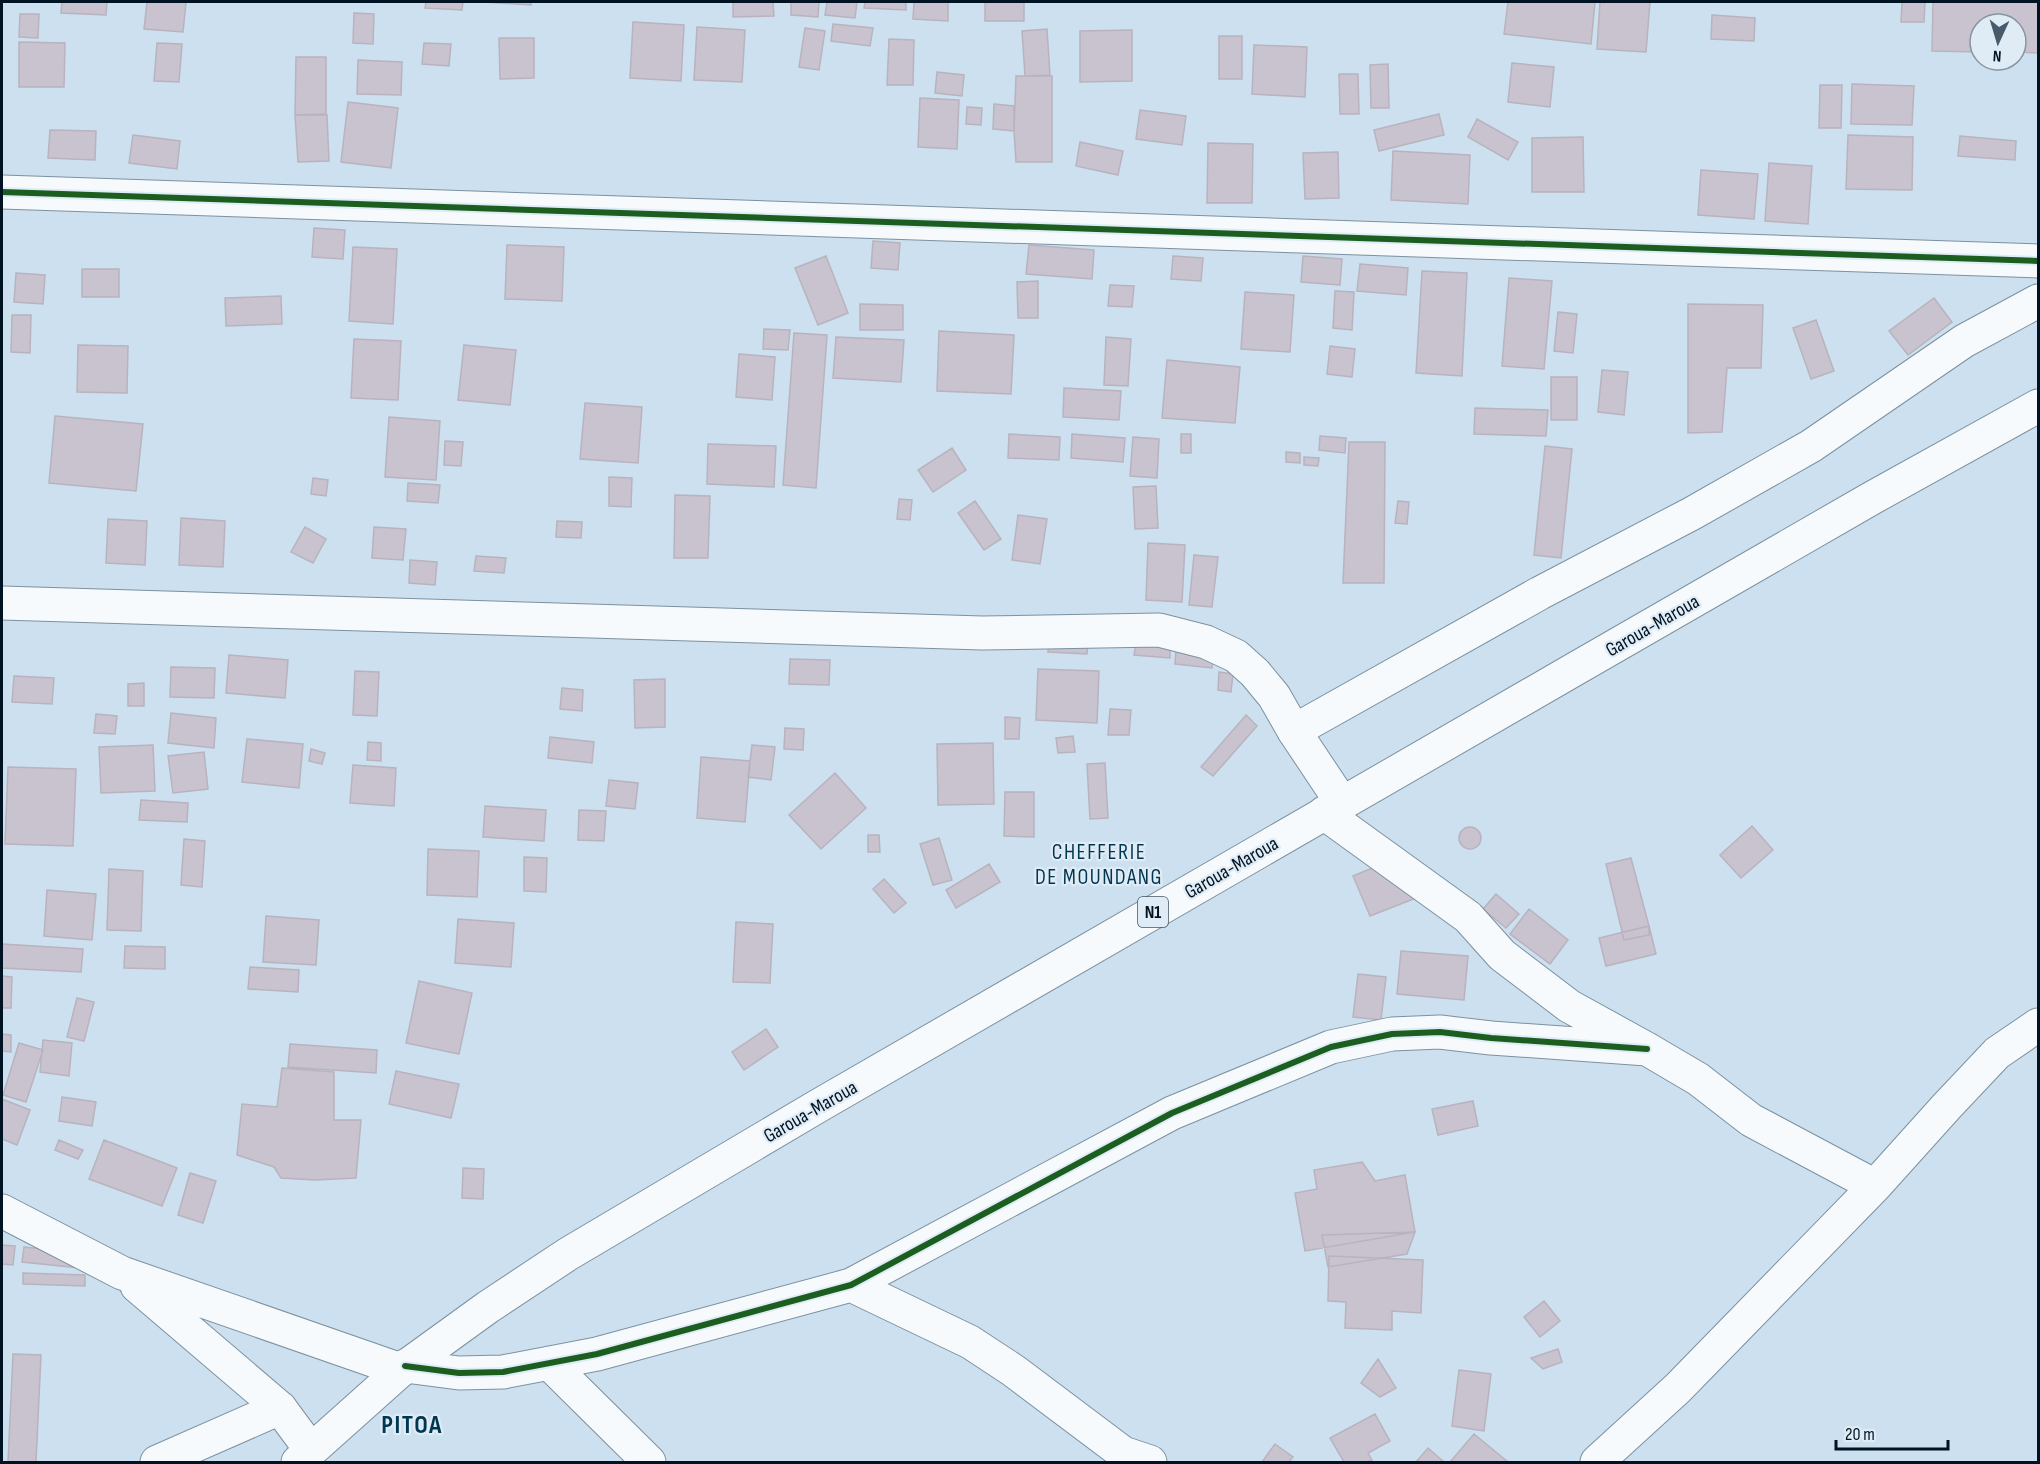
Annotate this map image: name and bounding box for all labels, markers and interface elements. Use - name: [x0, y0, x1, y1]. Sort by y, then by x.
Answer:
- north arrow: [1968, 12, 2028, 72]
- text: N: [1992, 46, 2002, 65]
- street label: Garoua-Maroua: [1601, 589, 1704, 662]
- street label: Garoua-Maroua: [1180, 831, 1283, 904]
- district label: CHEFFERIE DE MOUNDANG: [1035, 839, 1163, 891]
- road number: N1: [1138, 897, 1168, 927]
- street label: Garoua-Maroua: [759, 1075, 862, 1148]
- district label: PITOA: [381, 1410, 443, 1441]
- scale bar: [1836, 1413, 1948, 1451]
- text: 20 m: [1845, 1424, 1875, 1445]

